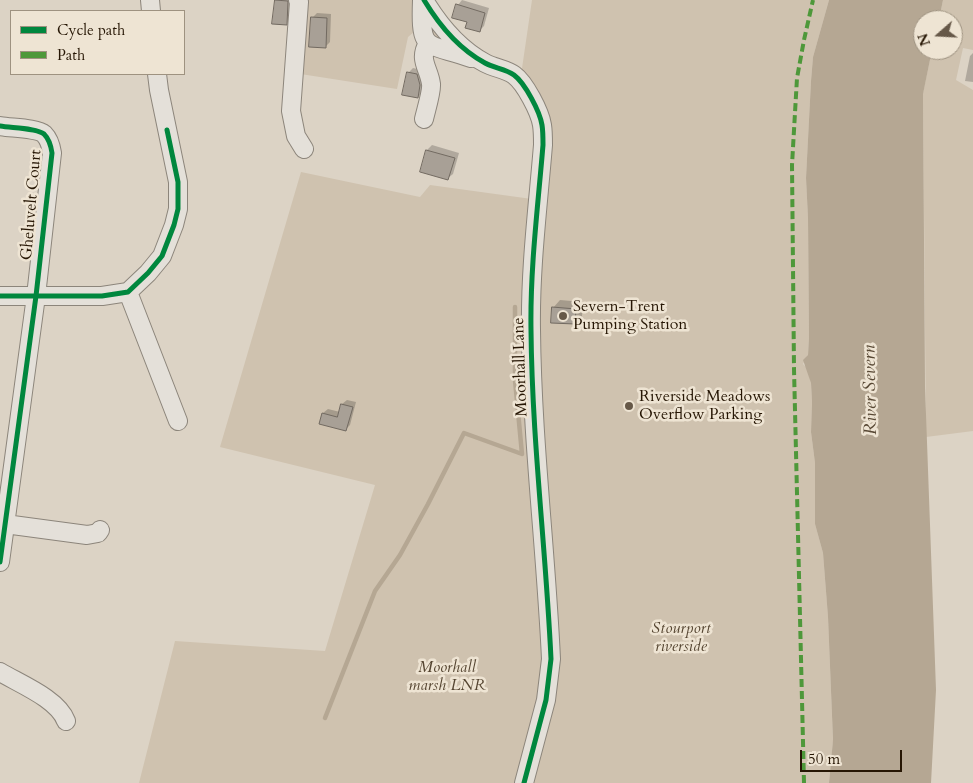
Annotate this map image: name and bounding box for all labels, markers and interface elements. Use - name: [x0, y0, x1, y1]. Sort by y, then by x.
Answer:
- legend: [10, 10, 185, 75]
- north arrow: [913, 10, 963, 60]
- text: Cycle path: [57, 20, 125, 40]
- text: N: [913, 31, 935, 49]
- text: Path: [57, 45, 85, 65]
- street label: Gheluvelt Court: [18, 149, 46, 261]
- place label: Severn-Trent Pumping Station: [573, 297, 687, 335]
- marker: Severn-Trent Pumping Station: [557, 310, 569, 322]
- street label: Moorhall Lane: [510, 317, 532, 417]
- water label: River Severn: [859, 345, 883, 435]
- place label: Riverside Meadows Overflow Parking: [639, 387, 770, 425]
- marker: Riverside Meadows Overflow Parking: [623, 400, 635, 412]
- park label: Stourport riverside: [652, 619, 710, 657]
- park label: Moorhall marsh LNR: [408, 658, 486, 696]
- scale bar: [803, 740, 906, 772]
- text: 50 m: [808, 749, 840, 769]

